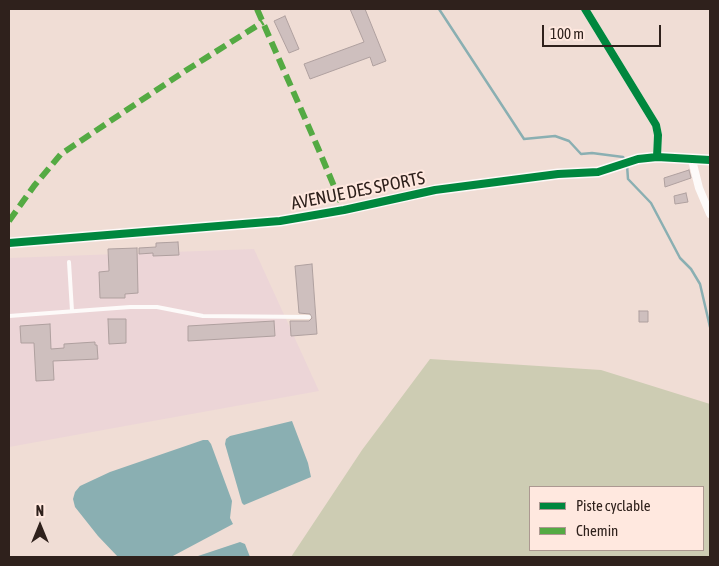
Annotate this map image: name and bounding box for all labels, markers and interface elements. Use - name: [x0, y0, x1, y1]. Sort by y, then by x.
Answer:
- scale bar: [544, 15, 663, 47]
- text: 100 m: [550, 25, 584, 42]
- street label: AVENUE DES SPORTS: [289, 167, 427, 215]
- legend: [529, 486, 704, 551]
- text: Piste cyclable: [576, 497, 651, 514]
- north arrow: [15, 501, 65, 551]
- text: N: [36, 503, 44, 519]
- text: Chemin: [576, 522, 618, 539]

